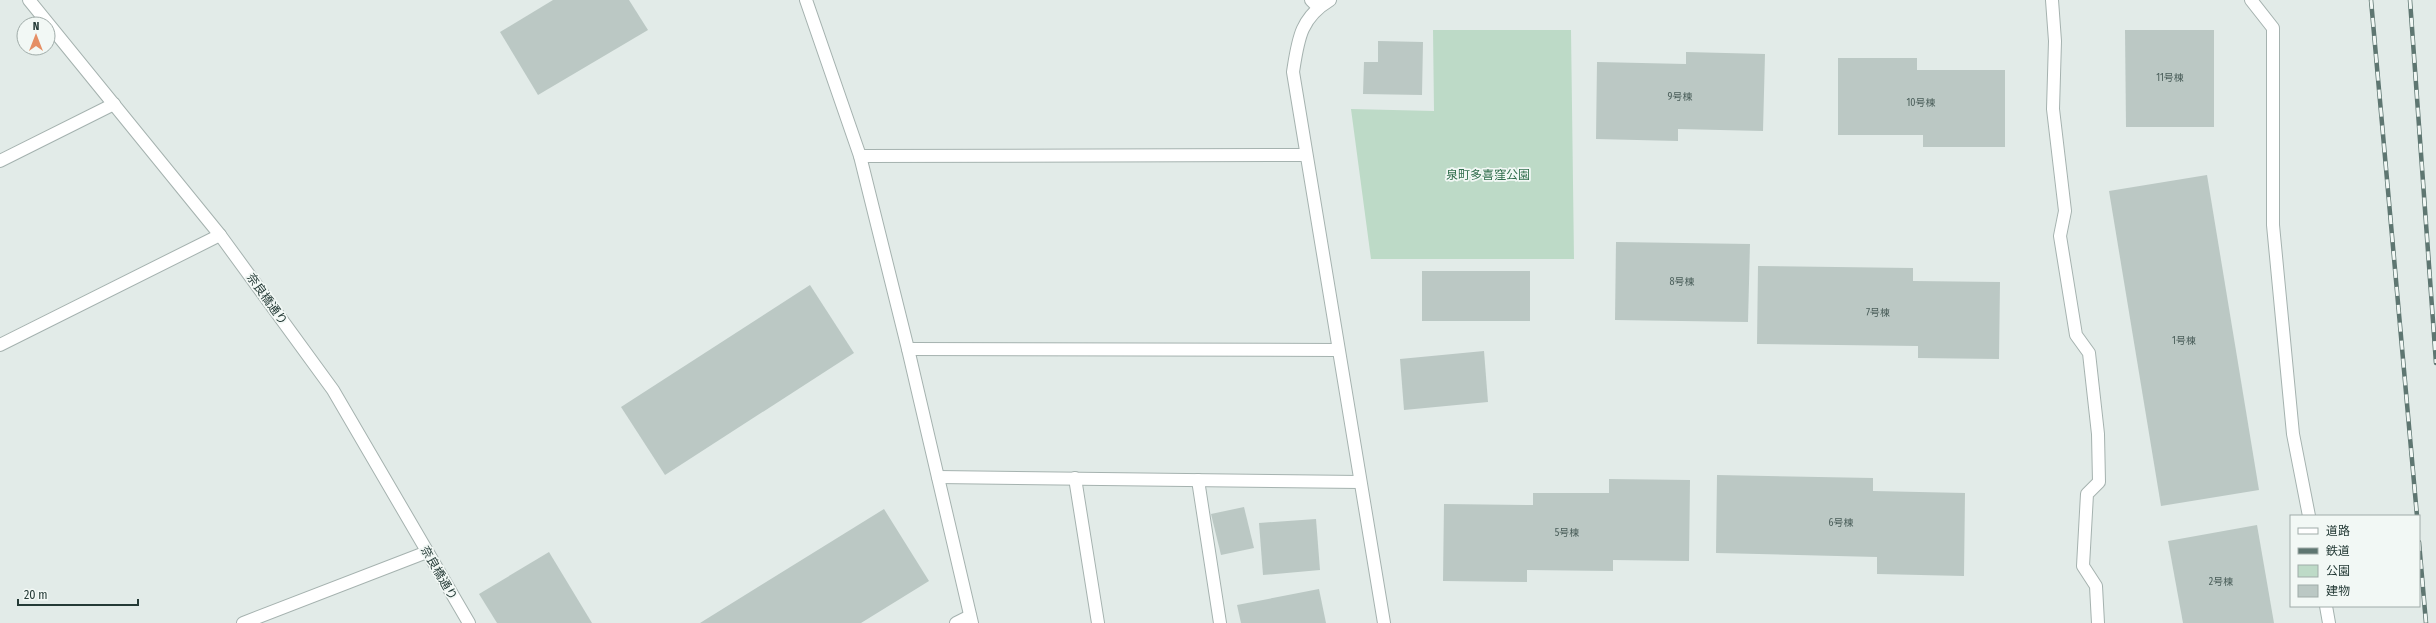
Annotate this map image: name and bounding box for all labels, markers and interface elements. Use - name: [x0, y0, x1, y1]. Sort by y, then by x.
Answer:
- north arrow: [16, 16, 56, 56]
- text: N: [33, 20, 39, 33]
- house number: 11号棟: [2156, 72, 2184, 84]
- house number: 9号棟: [1668, 91, 1692, 103]
- house number: 10号棟: [1906, 97, 1936, 109]
- park label: 泉町多喜窪公園: [1446, 168, 1530, 182]
- street label: 奈良橋通り: [244, 271, 290, 327]
- house number: 8号棟: [1670, 276, 1695, 288]
- house number: 7号棟: [1866, 307, 1890, 319]
- house number: 1号棟: [2172, 335, 2196, 347]
- legend: [2290, 515, 2420, 607]
- house number: 6号棟: [1829, 517, 1853, 529]
- text: 道路: [2326, 524, 2350, 538]
- house number: 5号棟: [1555, 527, 1579, 539]
- street label: 奈良橋通り: [418, 544, 460, 602]
- text: 鉄道: [2326, 544, 2350, 558]
- text: 公園: [2326, 564, 2350, 578]
- house number: 2号棟: [2209, 576, 2233, 588]
- scale bar: [18, 581, 138, 607]
- text: 建物: [2326, 584, 2350, 598]
- text: 20 m: [24, 588, 48, 602]

